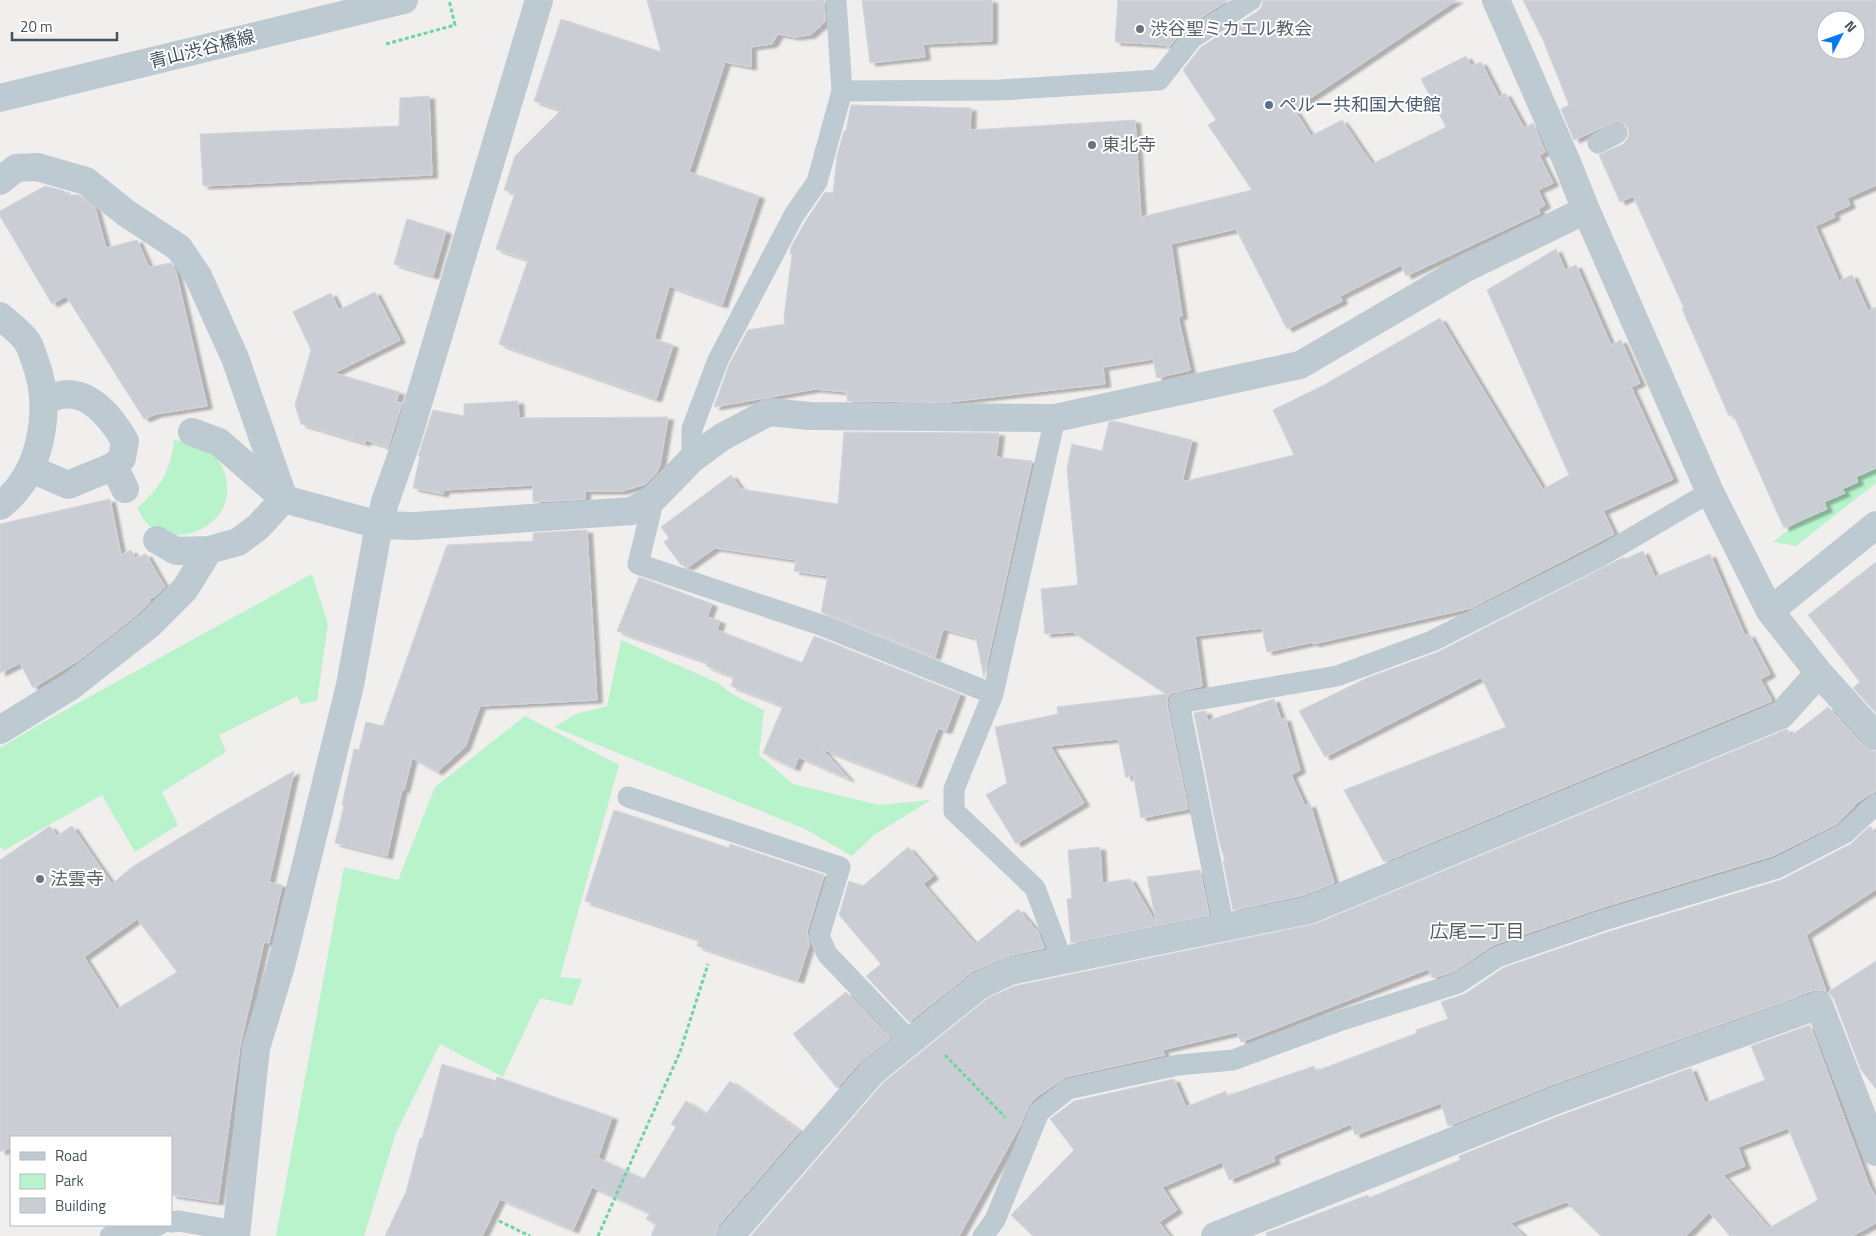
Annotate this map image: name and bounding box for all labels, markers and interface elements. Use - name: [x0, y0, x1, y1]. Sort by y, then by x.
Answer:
- scale bar: [12, 10, 118, 42]
- north arrow: [1816, 10, 1866, 60]
- text: 20 m: [20, 15, 53, 38]
- place label: 渋谷聖ミカエル教会: [1150, 15, 1312, 42]
- text: N: [1840, 16, 1862, 37]
- street label: 青山渋谷橋線: [146, 22, 258, 75]
- marker: 渋谷聖ミカエル教会: [1134, 23, 1146, 35]
- place label: ペルー共和国大使館: [1279, 91, 1441, 118]
- marker: ペルー共和国大使館: [1263, 99, 1275, 111]
- place label: 東北寺: [1102, 131, 1156, 158]
- marker: 東北寺: [1086, 139, 1098, 151]
- place label: 法雲寺: [50, 865, 104, 892]
- marker: 法雲寺: [34, 873, 46, 885]
- district label: 広尾二丁目: [1429, 916, 1525, 945]
- legend: [10, 1136, 172, 1226]
- text: Road: [55, 1144, 87, 1167]
- text: Park: [55, 1169, 84, 1192]
- text: Building: [55, 1194, 106, 1217]

